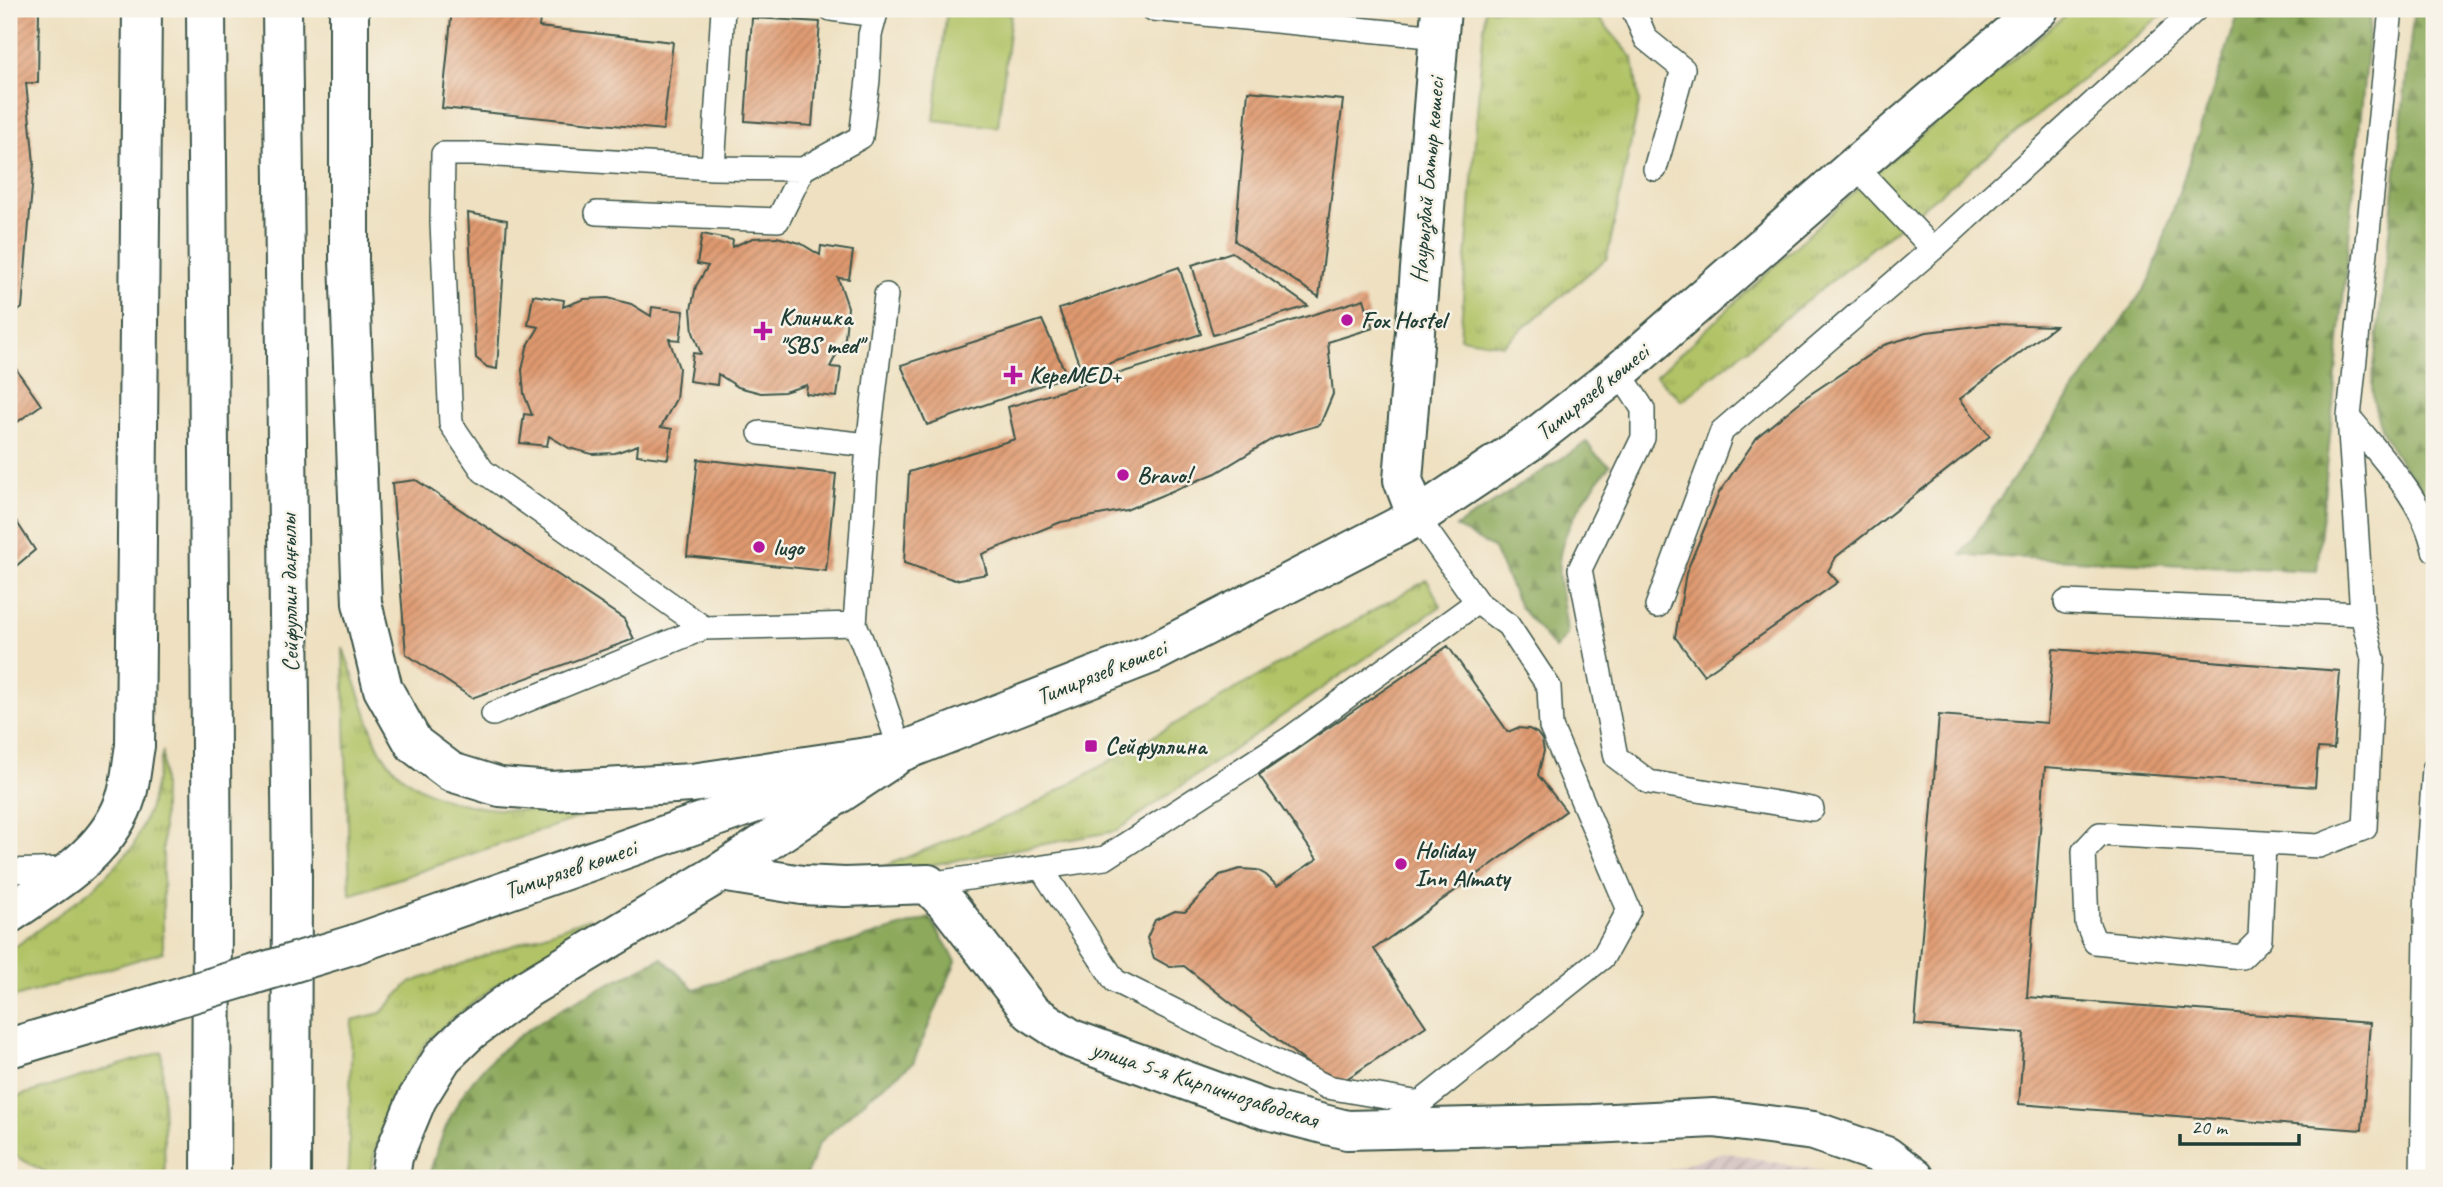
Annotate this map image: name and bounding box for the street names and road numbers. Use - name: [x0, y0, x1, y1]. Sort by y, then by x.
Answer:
- street label: Наурызбай Батыр көшесі: [1403, 74, 1452, 284]
- street label: Тимирязев көшесі: [1529, 335, 1657, 447]
- street label: Сейфуллин даңғылы: [273, 511, 305, 672]
- street label: Тимирязев көшесі: [1032, 631, 1173, 712]
- street label: Тимирязев көшесі: [500, 832, 642, 906]
- street label: улица 5-я Кирпичнозаводская: [1086, 1033, 1323, 1135]

